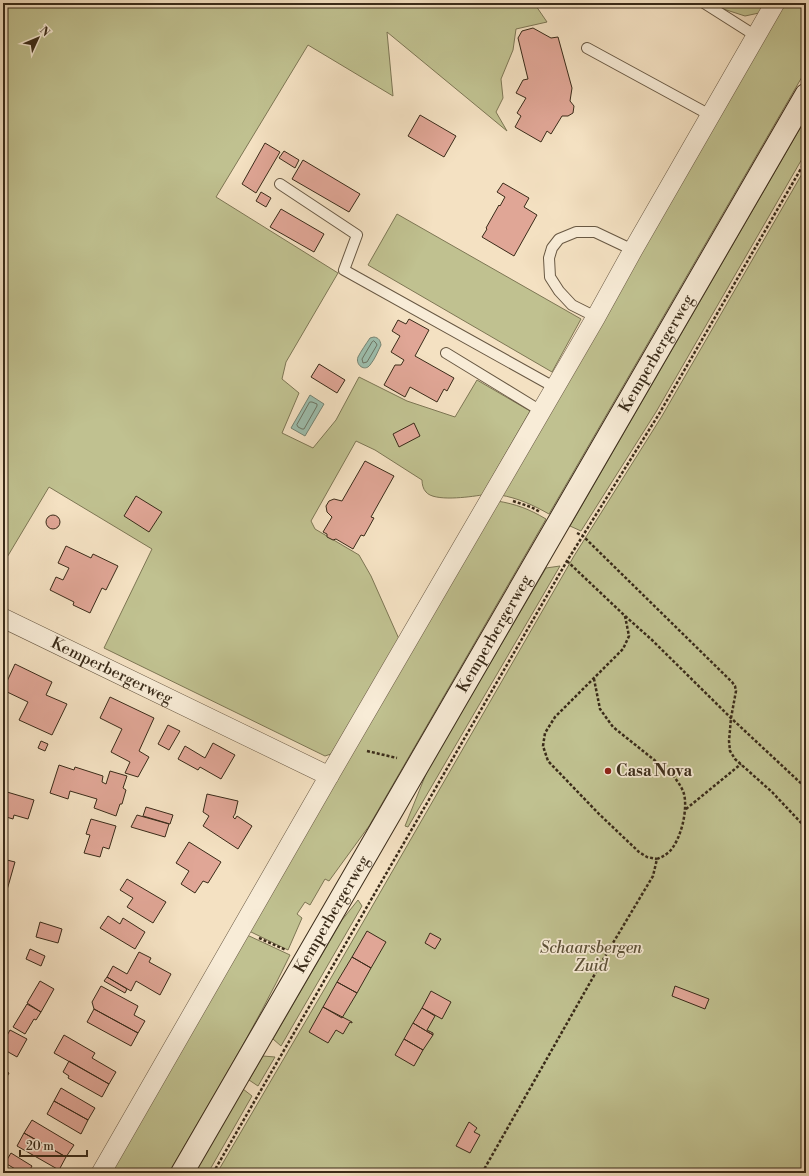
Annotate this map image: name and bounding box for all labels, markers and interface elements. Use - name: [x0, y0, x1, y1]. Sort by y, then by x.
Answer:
- north arrow: [18, 18, 58, 58]
- text: N: [36, 24, 53, 40]
- street label: Kemperbergerweg: [614, 290, 699, 416]
- street label: Kemperbergerweg: [452, 571, 536, 696]
- street label: Kemperbergerweg: [48, 633, 177, 709]
- place label: Casa Nova: [616, 761, 693, 781]
- marker: Casa Nova: [603, 766, 613, 776]
- street label: Kemperbergerweg: [290, 851, 374, 977]
- park label: Schaarsbergen Zuid: [540, 938, 643, 976]
- scale bar: [20, 1132, 87, 1158]
- text: 20 m: [26, 1139, 54, 1154]

